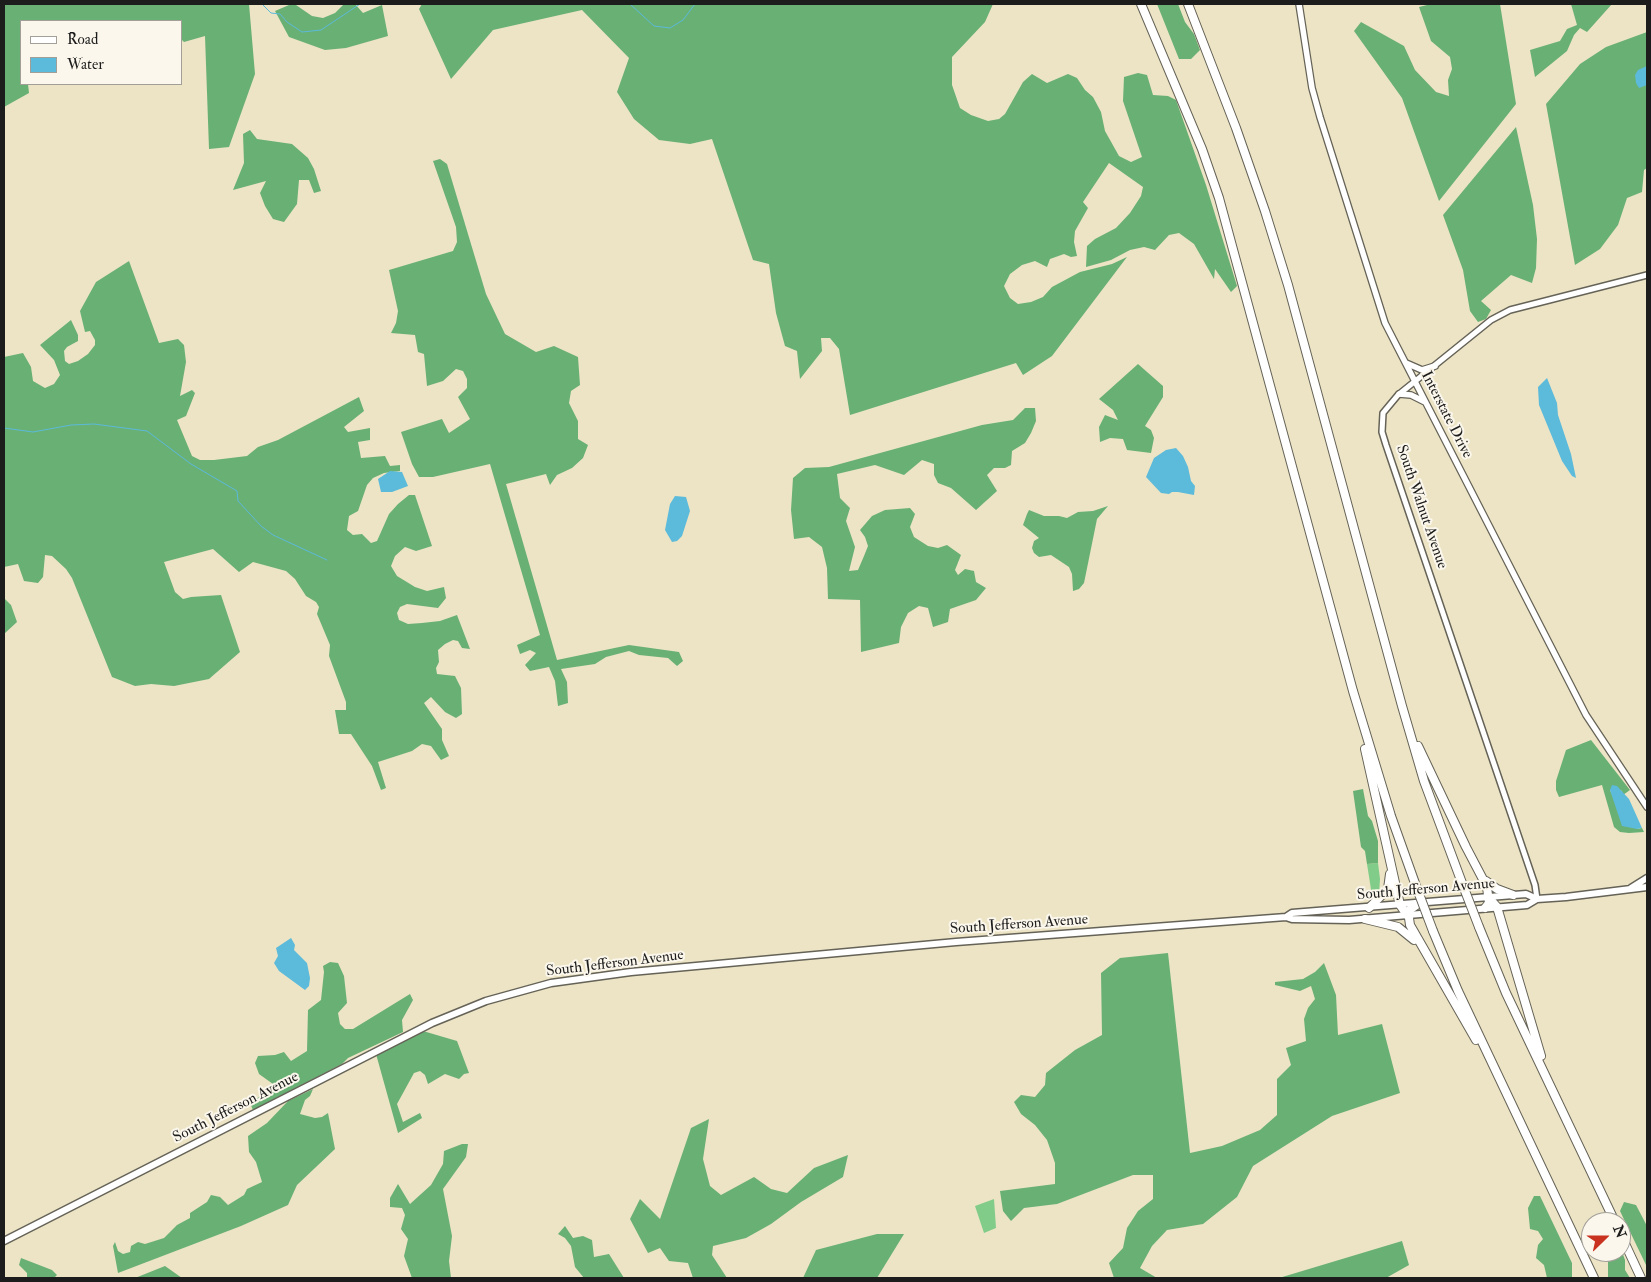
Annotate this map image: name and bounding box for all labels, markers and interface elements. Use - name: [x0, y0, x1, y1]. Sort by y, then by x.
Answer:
- legend: [20, 20, 182, 85]
- text: Road: [67, 30, 98, 49]
- text: Water: [67, 55, 104, 74]
- street label: Interstate Drive: [1416, 368, 1476, 462]
- street label: South Walnut Avenue: [1391, 443, 1451, 571]
- street label: South Jefferson Avenue: [1356, 875, 1496, 905]
- street label: South Jefferson Avenue: [949, 911, 1089, 939]
- street label: South Jefferson Avenue: [545, 947, 685, 981]
- street label: South Jefferson Avenue: [170, 1069, 302, 1147]
- north arrow: [1581, 1212, 1631, 1262]
- text: N: [1609, 1223, 1630, 1241]

